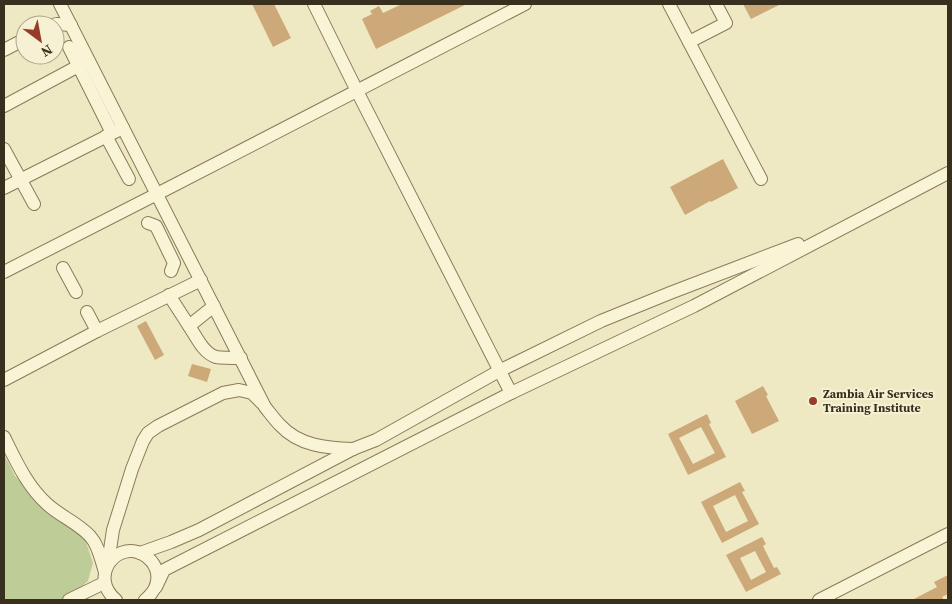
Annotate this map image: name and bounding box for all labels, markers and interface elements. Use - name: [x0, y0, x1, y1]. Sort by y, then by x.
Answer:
- north arrow: [15, 15, 65, 65]
- text: N: [37, 40, 57, 62]
- place label: Zambia Air Services Training Institute: [823, 386, 934, 416]
- marker: Zambia Air Services Training Institute: [807, 395, 819, 407]

